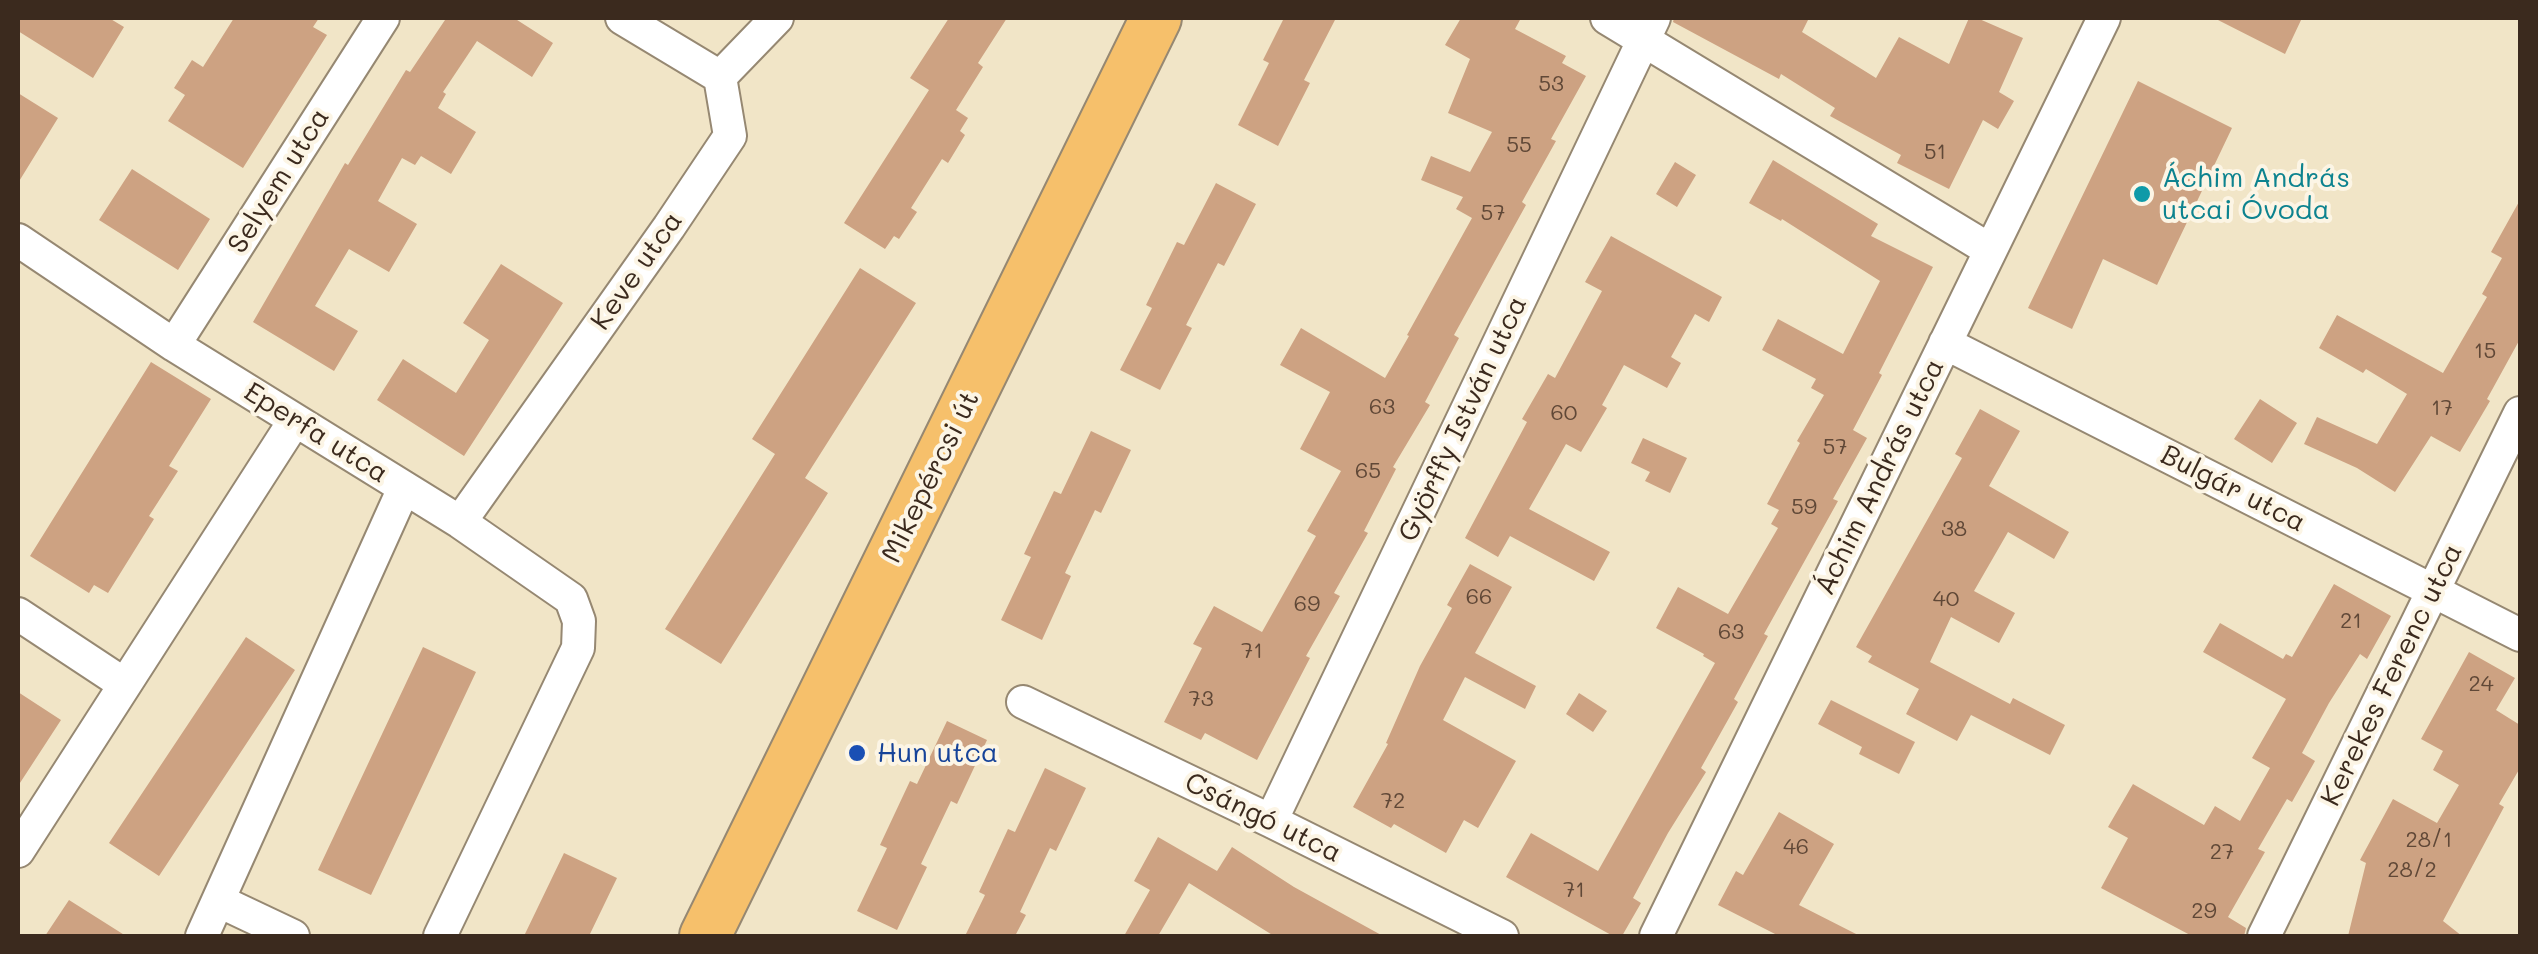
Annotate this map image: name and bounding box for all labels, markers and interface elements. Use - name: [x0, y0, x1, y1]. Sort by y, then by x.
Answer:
- house number: 53: [1538, 71, 1564, 97]
- street label: Selyem utca: [221, 102, 337, 260]
- house number: 55: [1506, 132, 1532, 158]
- house number: 51: [1924, 139, 1946, 165]
- place label: Áchim András utcai Óvoda: [2162, 161, 2350, 227]
- marker: Áchim András utcai Óvoda: [2131, 183, 2153, 205]
- house number: 57: [1480, 200, 1506, 226]
- street label: Keve utca: [584, 205, 690, 337]
- street label: Györffy István utca: [1391, 291, 1535, 547]
- house number: 15: [2474, 338, 2496, 364]
- street label: Áchim András utca: [1808, 353, 1952, 601]
- street label: Eperfa utca: [238, 375, 394, 491]
- street label: Mikepércsi út: [875, 386, 987, 568]
- house number: 63: [1369, 394, 1395, 420]
- house number: 17: [2431, 395, 2453, 421]
- house number: 60: [1551, 400, 1577, 426]
- house number: 57: [1822, 434, 1848, 460]
- street label: Bulgár utca: [2155, 438, 2311, 540]
- house number: 65: [1355, 458, 1381, 484]
- house number: 59: [1791, 494, 1817, 520]
- house number: 38: [1941, 516, 1967, 542]
- street label: Kerekes Ferenc utca: [2314, 539, 2470, 811]
- house number: 66: [1466, 584, 1492, 610]
- house number: 40: [1933, 586, 1959, 612]
- house number: 69: [1294, 591, 1320, 617]
- house number: 21: [2340, 608, 2362, 634]
- house number: 63: [1718, 619, 1744, 645]
- house number: 71: [1241, 638, 1263, 664]
- house number: 24: [2468, 671, 2494, 697]
- house number: 73: [1188, 686, 1214, 712]
- place label: Hun utca: [877, 736, 998, 770]
- marker: Hun utca: [846, 742, 868, 764]
- street label: Csángó utca: [1179, 766, 1347, 870]
- house number: 72: [1381, 788, 1405, 814]
- house number: 28/1: [2406, 827, 2452, 853]
- house number: 46: [1783, 834, 1809, 860]
- house number: 27: [2210, 839, 2234, 865]
- house number: 28/2: [2387, 857, 2437, 883]
- house number: 71: [1563, 877, 1585, 903]
- house number: 29: [2191, 898, 2217, 924]

